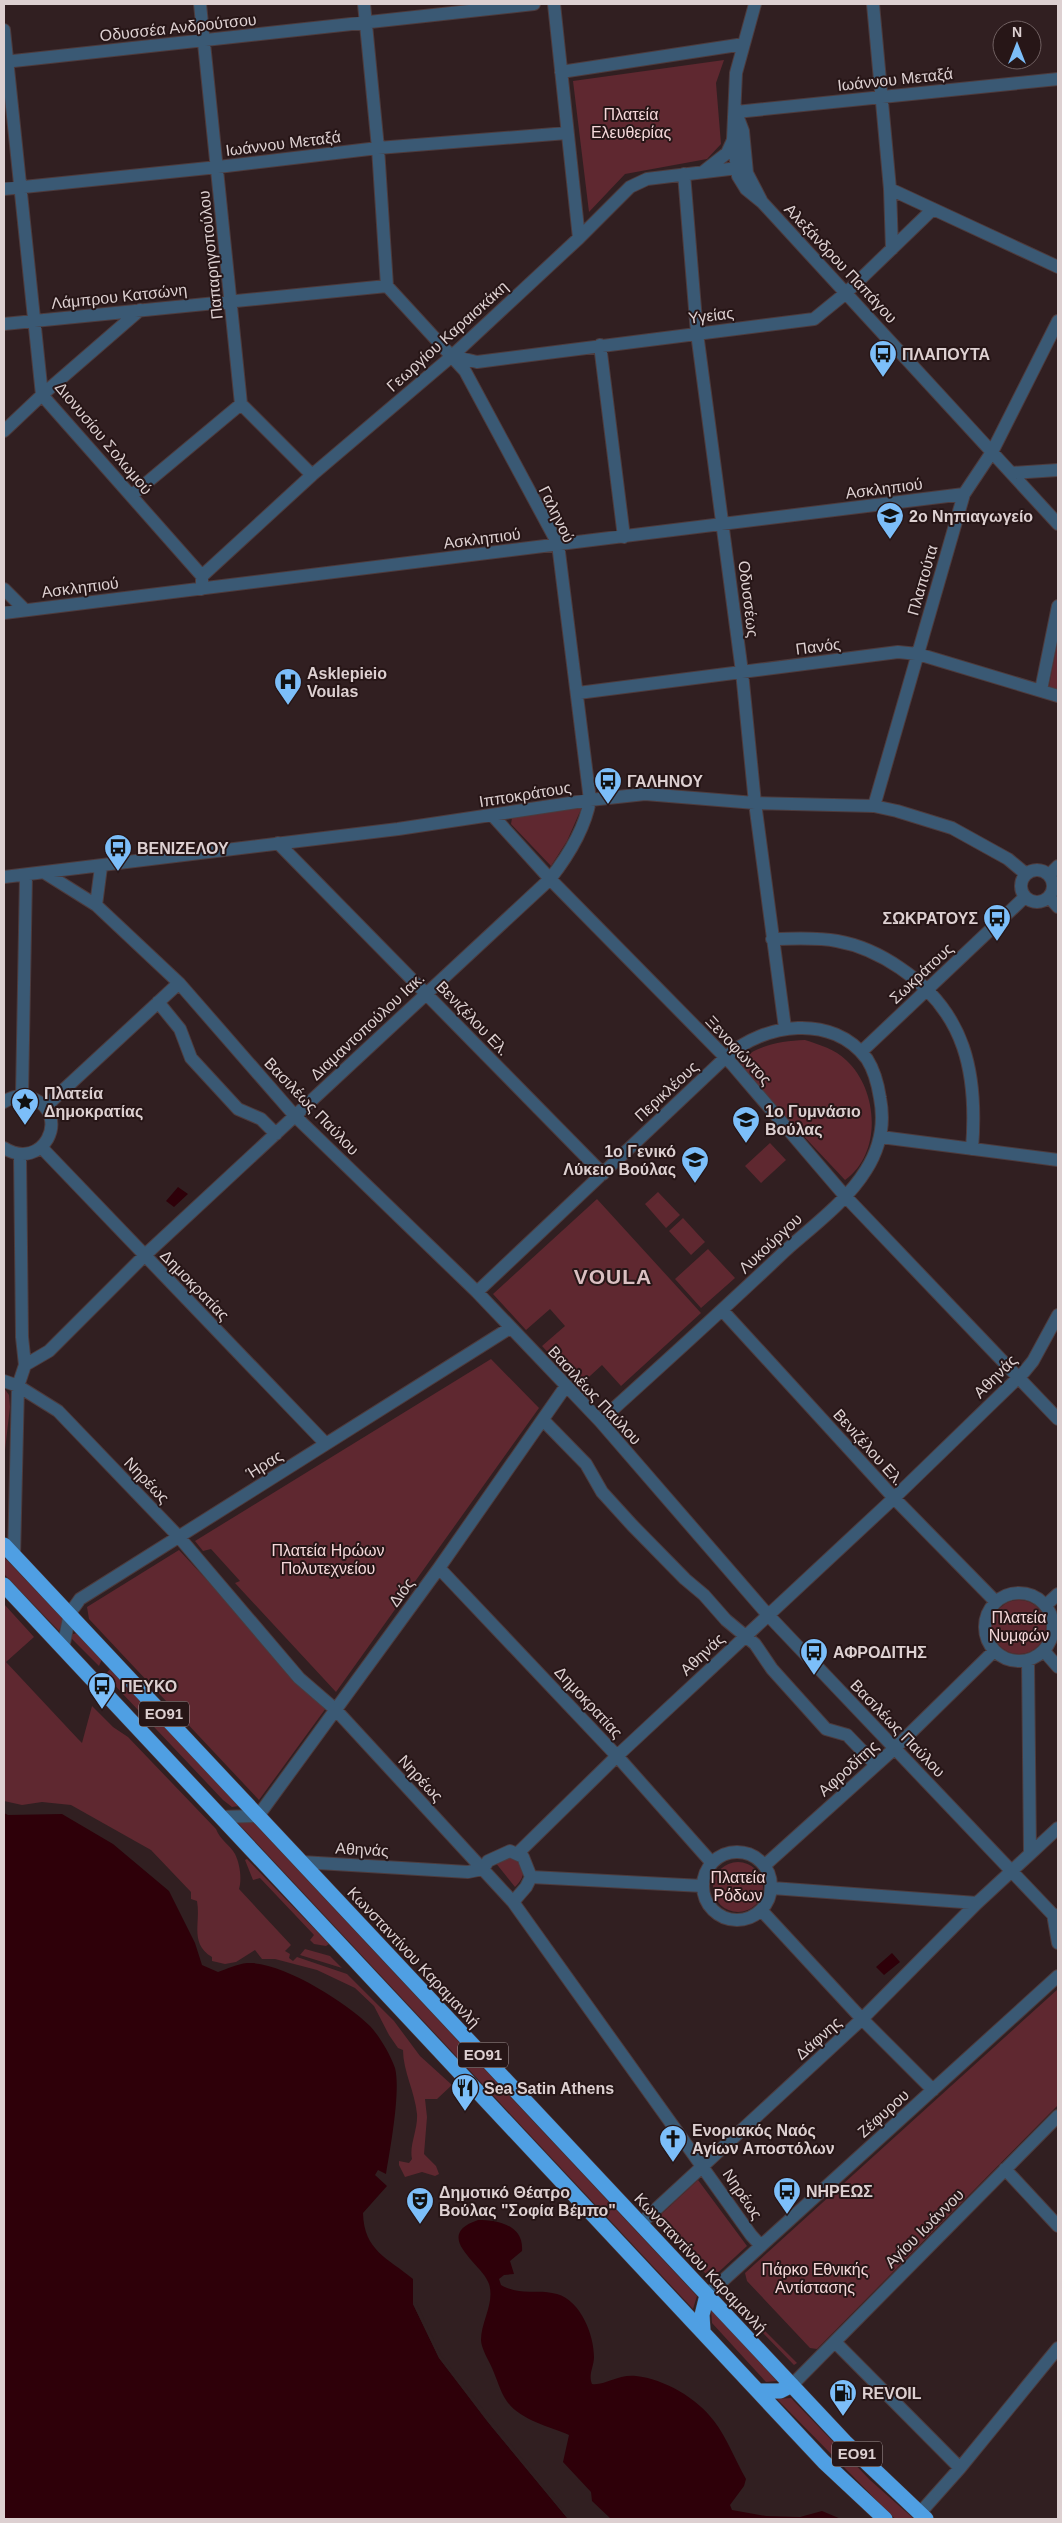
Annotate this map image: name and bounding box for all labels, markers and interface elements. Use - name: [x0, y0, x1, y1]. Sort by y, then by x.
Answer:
- street label: Οδυσσέα Ανδρούτσου: [99, 11, 257, 44]
- north arrow: [992, 20, 1042, 70]
- text: N: [1012, 24, 1022, 40]
- street label: Ιωάννου Μεταξά: [836, 65, 954, 95]
- park label: Πλατεία Ελευθερίας: [591, 106, 671, 141]
- street label: Ιωάννου Μεταξά: [224, 128, 342, 160]
- street label: Παπαρηγοπούλου: [195, 190, 226, 320]
- street label: Αλεξάνδρου Παπάγου: [780, 200, 900, 327]
- street label: Γεωργίου Καραισκάκη: [383, 278, 511, 395]
- street label: Λάμπρου Κατσώνη: [50, 281, 188, 312]
- street label: Υγείας: [687, 304, 735, 327]
- bus stop icon: ΠΛΑΠΟΥΤΑ: [868, 339, 898, 378]
- place label: ΠΛΑΠΟΥΤΑ: [902, 346, 991, 363]
- street label: Διονυσίου Σολωμού: [52, 379, 155, 498]
- street label: Ασκληπιού: [844, 475, 924, 502]
- street label: Γαληνού: [536, 483, 577, 545]
- school or university icon: 2ο Νηπιαγωγείο: [875, 501, 905, 540]
- place label: 2ο Νηπιαγωγείο: [909, 508, 1033, 525]
- street label: Ασκληπιού: [442, 525, 522, 552]
- street label: Πλαπούτα: [904, 543, 941, 617]
- street label: Οδυσσέως: [735, 560, 762, 639]
- street label: Ασκληπιού: [40, 574, 120, 601]
- street label: Πανός: [794, 635, 842, 658]
- place label: Asklepieio Voulas: [307, 665, 387, 700]
- hospital icon: Asklepieio Voulas: [273, 667, 303, 706]
- bus stop icon: ΓΑΛΗΝΟΥ: [593, 766, 623, 805]
- place label: ΓΑΛΗΝΟΥ: [627, 773, 703, 790]
- street label: Ιπποκράτους: [478, 779, 573, 810]
- bus stop icon: ΒΕΝΙΖΕΛΟΥ: [103, 833, 133, 872]
- place label: ΒΕΝΙΖΕΛΟΥ: [137, 840, 229, 857]
- bus stop icon: ΣΩΚΡΑΤΟΥΣ: [982, 903, 1012, 942]
- place label: ΣΩΚΡΑΤΟΥΣ: [883, 910, 978, 927]
- street label: Σωκράτους: [886, 940, 957, 1007]
- street label: Διαμαντοπούλου Ιακ.: [307, 969, 428, 1083]
- street label: Βενιζέλου Ελ.: [432, 978, 512, 1060]
- street label: Ξενοφώντος: [702, 1012, 775, 1089]
- street label: Βασιλέως Παύλου: [261, 1054, 362, 1158]
- street label: Περικλέους: [631, 1058, 702, 1125]
- place label: Πλατεία Δημοκρατίας: [44, 1085, 143, 1121]
- place icon: Πλατεία Δημοκρατίας: [10, 1087, 40, 1126]
- place label: 1ο Γυμνάσιο Βούλας: [765, 1103, 861, 1139]
- school or university icon: 1ο Γυμνάσιο Βούλας: [731, 1105, 761, 1144]
- place label: 1ο Γενικό Λύκειο Βούλας: [563, 1143, 676, 1179]
- school or university icon: 1ο Γενικό Λύκειο Βούλας: [680, 1145, 710, 1184]
- street label: Λυκούργου: [735, 1210, 805, 1277]
- street label: Δημοκρατίας: [157, 1247, 233, 1324]
- district label: VOULA: [574, 1265, 652, 1288]
- street label: Βασιλέως Παύλου: [545, 1343, 645, 1448]
- street label: Αθηνάς: [970, 1351, 1020, 1401]
- street label: Βενιζέλου Ελ.: [829, 1406, 907, 1490]
- street label: Ήρας: [242, 1447, 286, 1483]
- street label: Νηρέως: [121, 1454, 173, 1507]
- park label: Πλατεία Ηρώων Πολυτεχνείου: [272, 1542, 384, 1577]
- street label: Διός: [385, 1575, 418, 1610]
- park label: Πλατεία Νυμφών: [989, 1609, 1049, 1644]
- street label: Αθηνάς: [677, 1630, 728, 1679]
- bus stop icon: ΑΦΡΟΔΙΤΗΣ: [799, 1637, 829, 1676]
- place label: ΑΦΡΟΔΙΤΗΣ: [833, 1644, 927, 1661]
- street label: Δημοκρατίας: [551, 1663, 626, 1742]
- bus stop icon: ΠΕΥΚΟ: [87, 1671, 117, 1710]
- street label: Βασιλέως Παύλου: [847, 1676, 948, 1780]
- place label: ΠΕΥΚΟ: [121, 1678, 177, 1695]
- road number: ΕΟ91: [139, 1702, 189, 1726]
- street label: Αφροδίτης: [815, 1737, 882, 1800]
- street label: Νηρέως: [395, 1752, 446, 1805]
- street label: Αθηνάς: [335, 1840, 389, 1859]
- park label: Πλατεία Ρόδων: [711, 1869, 765, 1904]
- street label: Κωνσταντίνου Καραμανλή: [344, 1884, 483, 2031]
- street label: Δάφνης: [792, 2013, 845, 2063]
- road number: ΕΟ91: [458, 2042, 508, 2068]
- restaurant icon: Sea Satin Athens: [450, 2073, 480, 2112]
- place label: Sea Satin Athens: [484, 2080, 614, 2097]
- street label: Ζέφυρου: [854, 2086, 912, 2141]
- place label: Ενοριακός Ναός Αγίων Αποστόλων: [692, 2122, 835, 2157]
- church icon: Ενοριακός Ναός Αγίων Αποστόλων: [658, 2124, 688, 2163]
- street label: Νηρέως: [720, 2166, 766, 2223]
- bus stop icon: ΝΗΡΕΩΣ: [772, 2176, 802, 2215]
- place label: ΝΗΡΕΩΣ: [806, 2183, 873, 2200]
- place label: Δημοτικό Θέατρο Βούλας "Σοφία Βέμπο": [439, 2184, 616, 2220]
- theatre icon: Δημοτικό Θέατρο Βούλας "Σοφία Βέμπο": [405, 2186, 435, 2225]
- street label: Αγίου Ιωάννου: [882, 2186, 967, 2271]
- street label: Κωνσταντίνου Καραμανλή: [631, 2190, 770, 2337]
- park label: Πάρκο Εθνικής Αντίστασης: [762, 2261, 869, 2296]
- fuel station icon: REVOIL: [828, 2378, 858, 2417]
- place label: REVOIL: [862, 2385, 922, 2402]
- road number: ΕΟ91: [832, 2442, 882, 2466]

